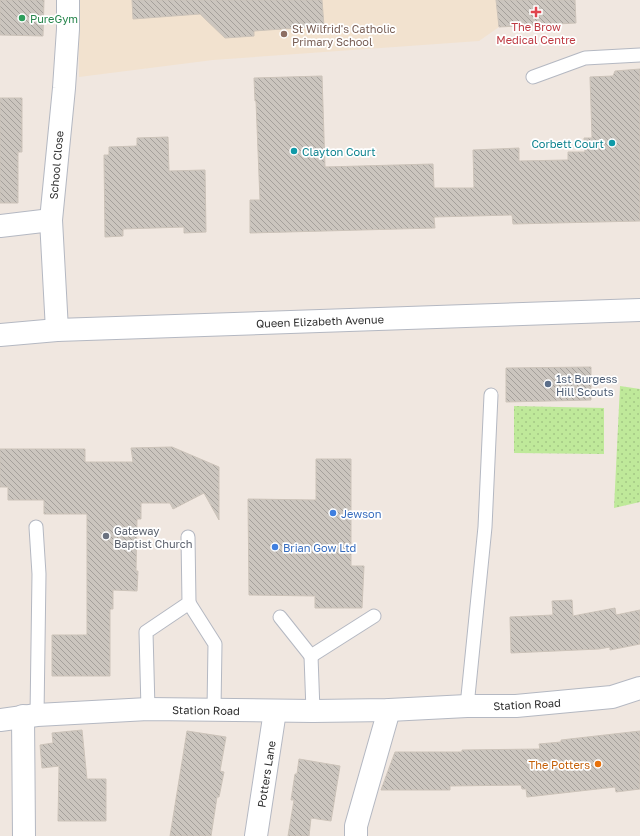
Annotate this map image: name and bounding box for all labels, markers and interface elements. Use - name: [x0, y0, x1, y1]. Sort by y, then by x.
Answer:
- marker: The Brow Medical Centre: [530, 6, 542, 18]
- place label: PureGym: [30, 12, 78, 25]
- marker: PureGym: [17, 13, 27, 23]
- place label: The Brow Medical Centre: [496, 20, 576, 46]
- place label: St Wilfrid's Catholic Primary School: [292, 22, 396, 48]
- marker: St Wilfrid's Catholic Primary School: [279, 29, 289, 39]
- street label: School Close: [47, 130, 65, 200]
- place label: Corbett Court: [531, 137, 604, 150]
- marker: Corbett Court: [607, 138, 617, 148]
- place label: Clayton Court: [302, 145, 376, 158]
- marker: Clayton Court: [289, 146, 299, 156]
- street label: Queen Elizabeth Avenue: [256, 312, 384, 330]
- place label: 1st Burgess Hill Scouts: [556, 372, 617, 398]
- marker: 1st Burgess Hill Scouts: [543, 379, 553, 389]
- place label: Jewson: [341, 507, 381, 520]
- marker: Jewson: [328, 508, 338, 518]
- place label: Gateway Baptist Church: [114, 524, 193, 550]
- marker: Gateway Baptist Church: [101, 531, 111, 541]
- place label: Brian Gow Ltd: [283, 541, 356, 554]
- marker: Brian Gow Ltd: [270, 542, 280, 552]
- street label: Station Road: [493, 696, 561, 712]
- street label: Station Road: [172, 703, 240, 717]
- street label: Potters Lane: [254, 740, 278, 808]
- place label: The Potters: [528, 758, 590, 771]
- marker: The Potters: [593, 759, 603, 769]

